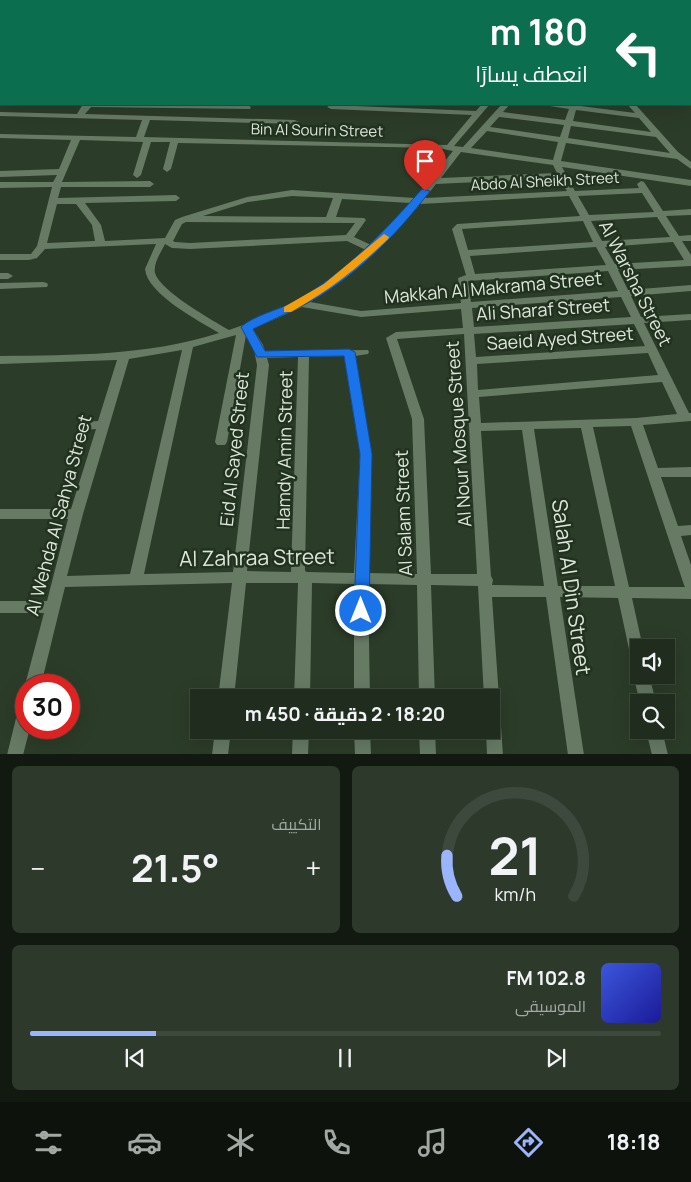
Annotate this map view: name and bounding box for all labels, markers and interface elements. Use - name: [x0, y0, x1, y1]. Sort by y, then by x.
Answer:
- text: 180 m: [490, 8, 588, 56]
- icon: left: [606, 20, 671, 85]
- text: انعطف يسارًا: [475, 59, 588, 89]
- street label: Bin Al Sourin Street: [251, 118, 383, 142]
- pin: [404, 140, 446, 191]
- icon: arrive: [411, 147, 439, 175]
- street label: Abdo Al Sheikh Street: [470, 167, 620, 195]
- street label: Al Warsha Street: [594, 216, 678, 350]
- street label: Makkah Al Makrama Street: [383, 266, 603, 308]
- street label: Ali Sharaf Street: [475, 292, 611, 326]
- street label: Saeid Ayed Street: [486, 321, 634, 355]
- street label: Al Nour Mosque Street: [440, 340, 476, 528]
- street label: Hamdy Amin Street: [271, 370, 297, 530]
- street label: Eid Al Sayed Street: [214, 371, 254, 527]
- street label: Al Wehda Al Sahya Street: [20, 412, 96, 618]
- street label: Al Salam Street: [389, 449, 417, 577]
- street label: Salah Al Din Street: [546, 497, 598, 677]
- street label: Al Zahraa Street: [179, 542, 335, 572]
- position arrow: [334, 584, 386, 636]
- map controls: [630, 639, 675, 739]
- button: sound: [630, 639, 675, 684]
- speed limit sign: 30: [15, 674, 80, 739]
- button: search: [630, 694, 675, 739]
- text: 18:20 · 2 دقيقة · 450 m: [245, 701, 445, 727]
- text: التكييف: [271, 813, 322, 835]
- text: 21: [488, 820, 542, 891]
- text: 21.5°: [131, 841, 220, 893]
- text: −: [30, 849, 45, 887]
- text: +: [305, 849, 322, 887]
- text: km/h: [494, 882, 536, 906]
- text: 102.8 FM: [506, 965, 586, 991]
- text: الموسيقى: [515, 995, 586, 1017]
- icon: previous: [121, 1044, 149, 1072]
- icon: pause: [331, 1044, 359, 1072]
- icon: next: [542, 1044, 570, 1072]
- icon: filters: [31, 1125, 66, 1160]
- icon: car: [127, 1125, 162, 1160]
- icon: climate: [223, 1125, 258, 1160]
- icon: phone: [319, 1125, 354, 1160]
- icon: music: [415, 1125, 450, 1160]
- icon: directions: [511, 1125, 546, 1160]
- text: 18:18: [607, 1127, 660, 1157]

